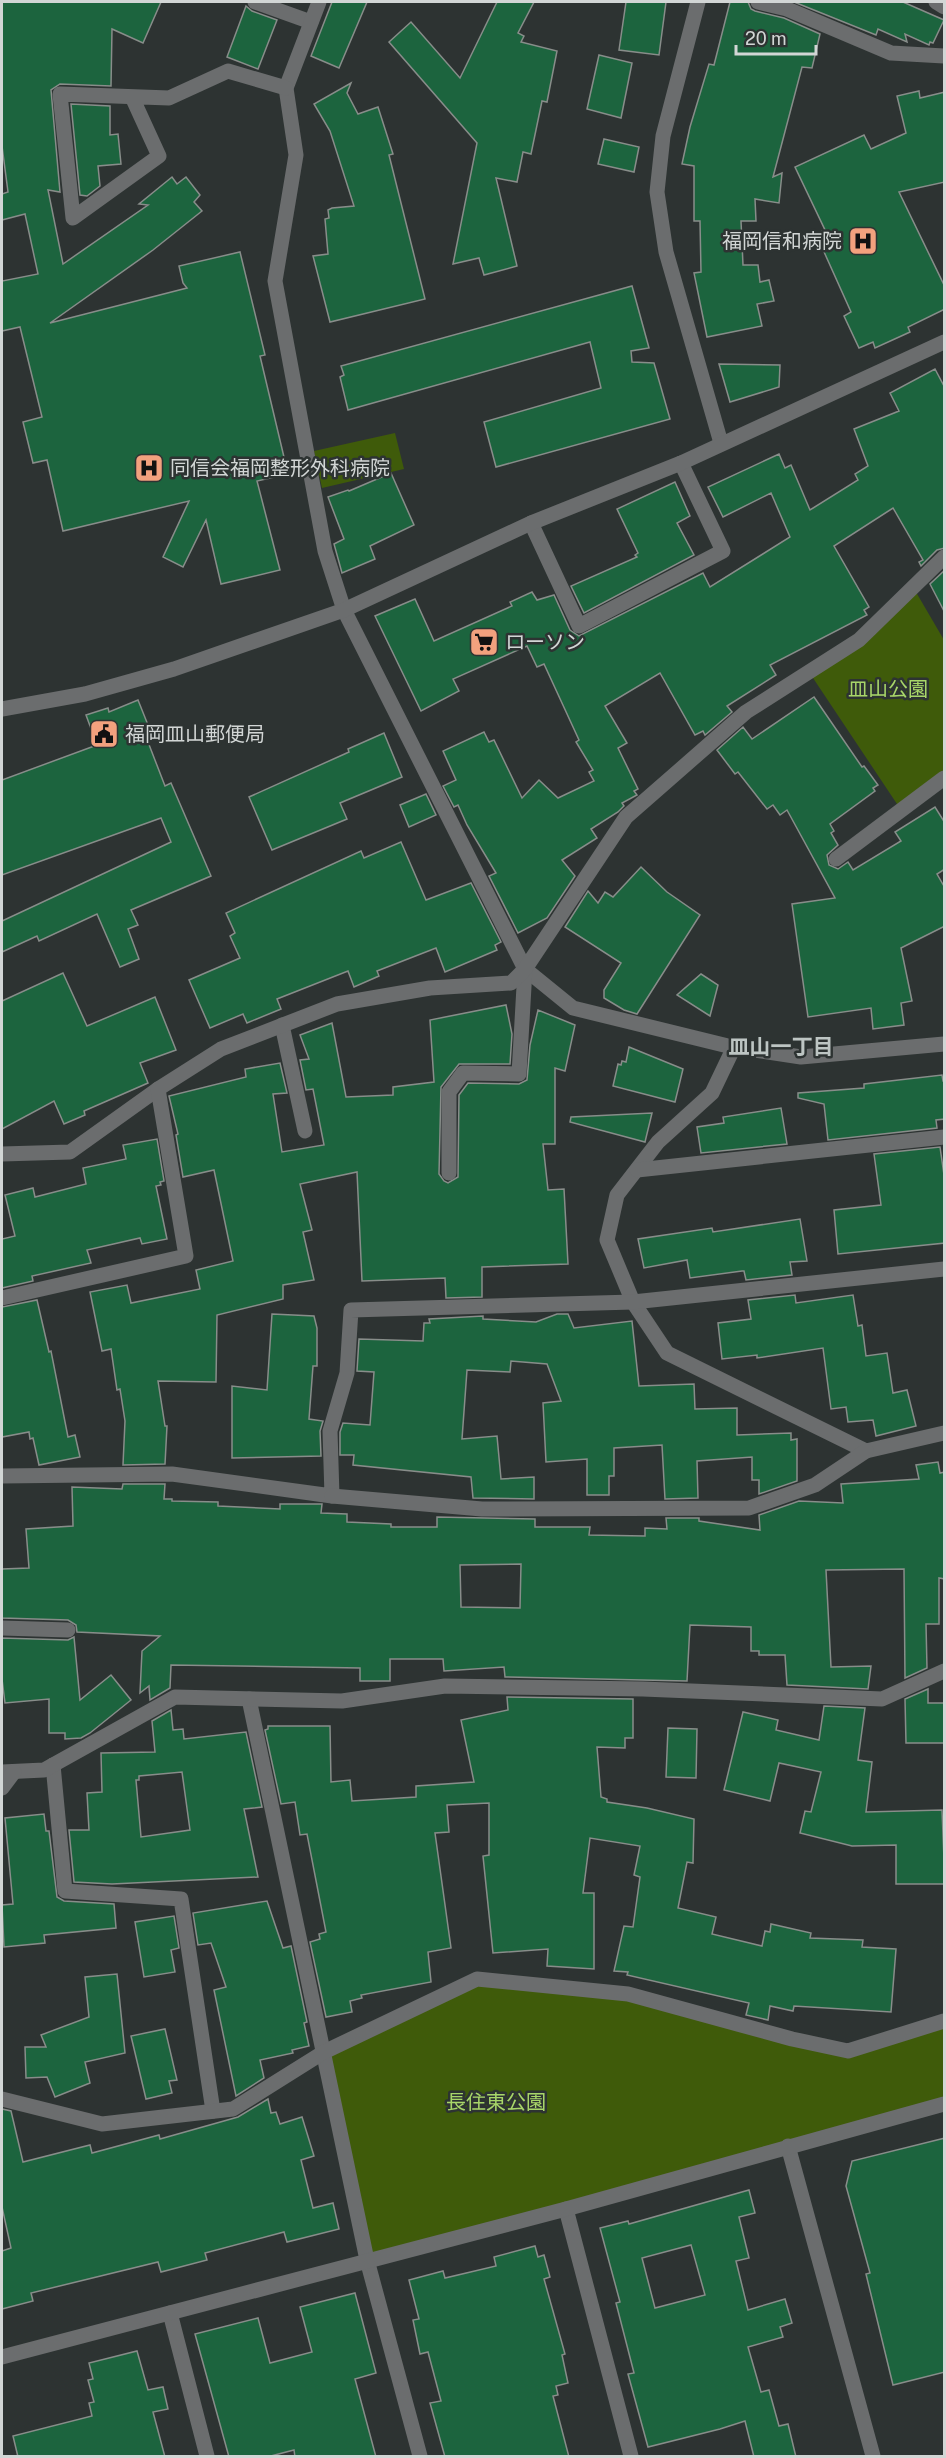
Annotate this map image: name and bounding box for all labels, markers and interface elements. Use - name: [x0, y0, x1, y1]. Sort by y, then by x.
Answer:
- scale bar: [736, 18, 816, 56]
- text: 20 m: [745, 28, 787, 49]
- hospital icon: 福岡信和病院: [847, 225, 879, 257]
- place label: 福岡信和病院: [722, 229, 842, 253]
- hospital icon: 同信会福岡整形外科病院: [133, 452, 165, 484]
- place label: 同信会福岡整形外科病院: [170, 456, 390, 480]
- supermarket icon: ローソン: [468, 626, 500, 658]
- place label: ローソン: [505, 630, 585, 654]
- park label: 皿山公園: [848, 677, 928, 701]
- public building icon: 福岡皿山郵便局: [88, 718, 120, 750]
- place label: 福岡皿山郵便局: [125, 722, 265, 746]
- district label: 皿山一丁目: [729, 1034, 834, 1059]
- park label: 長住東公園: [446, 2090, 546, 2114]

